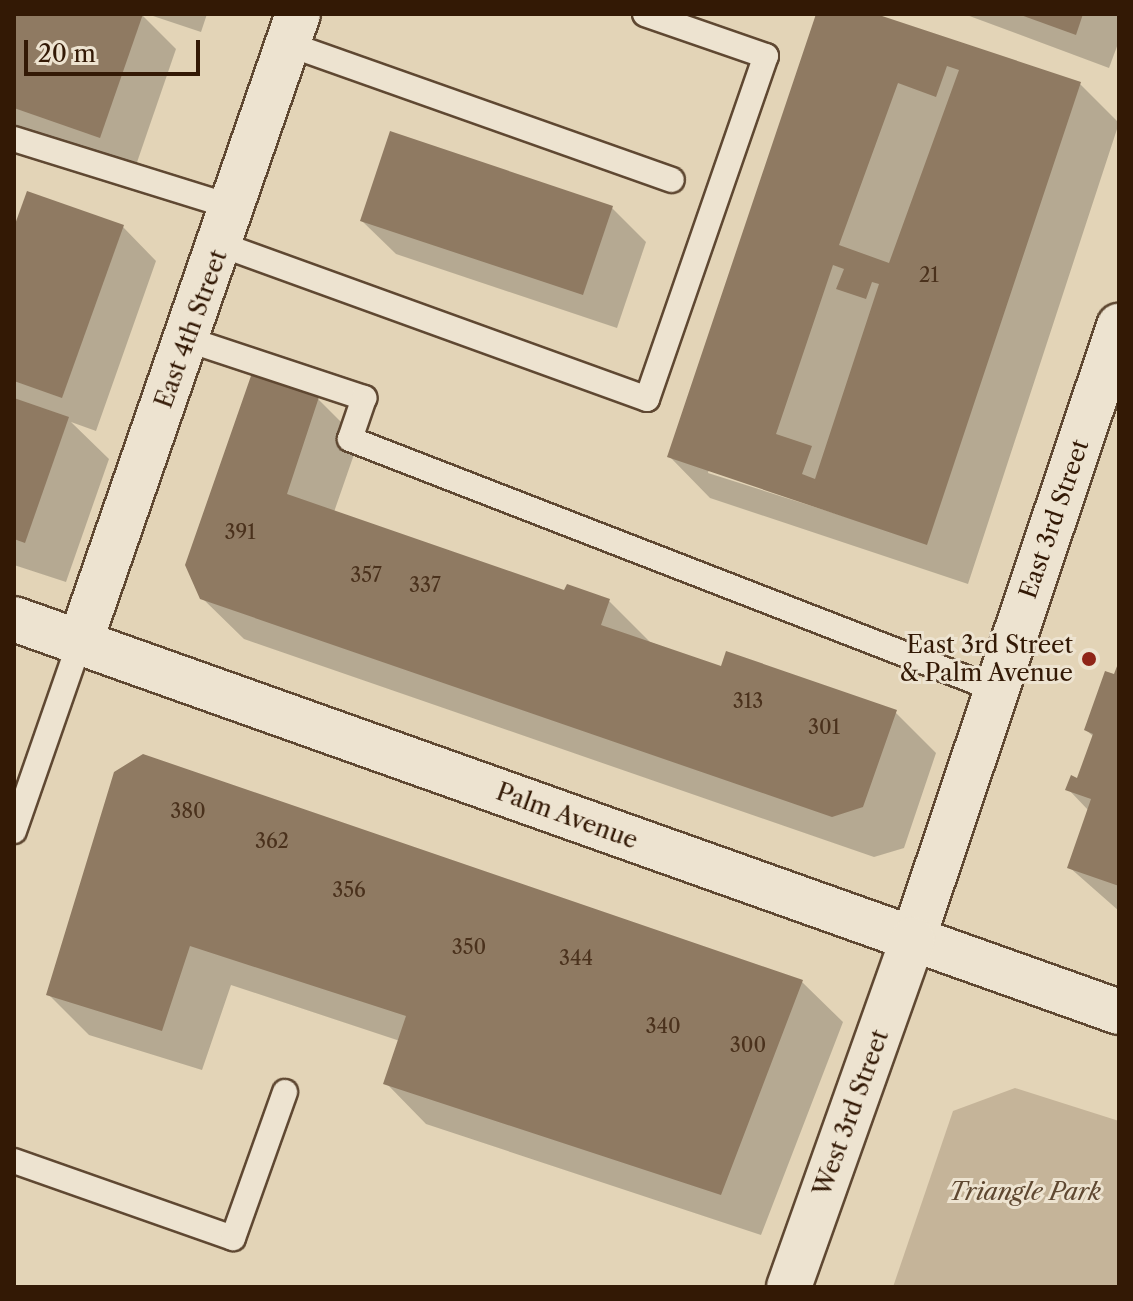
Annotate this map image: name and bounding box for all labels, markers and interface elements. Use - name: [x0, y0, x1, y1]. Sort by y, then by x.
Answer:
- scale bar: [28, 24, 204, 74]
- text: 20 m: [38, 39, 96, 68]
- street label: East 4th Street: [149, 246, 233, 412]
- house number: 21: [919, 263, 939, 287]
- street label: East 3rd Street: [1013, 436, 1095, 602]
- house number: 391: [224, 520, 256, 544]
- house number: 357: [350, 563, 382, 587]
- house number: 337: [409, 573, 441, 597]
- place label: East 3rd Street & Palm Avenue: [898, 631, 1073, 687]
- marker: East 3rd Street & Palm Avenue: [1080, 650, 1098, 668]
- house number: 313: [733, 689, 763, 713]
- house number: 301: [808, 715, 840, 739]
- street label: Palm Avenue: [492, 777, 642, 855]
- house number: 380: [170, 799, 206, 823]
- house number: 362: [255, 829, 289, 853]
- house number: 356: [332, 878, 366, 902]
- house number: 350: [452, 935, 486, 959]
- house number: 344: [559, 946, 593, 970]
- house number: 340: [645, 1014, 681, 1038]
- street label: West 3rd Street: [808, 1026, 894, 1200]
- house number: 300: [730, 1033, 766, 1057]
- park label: Triangle Park: [949, 1178, 1101, 1206]

